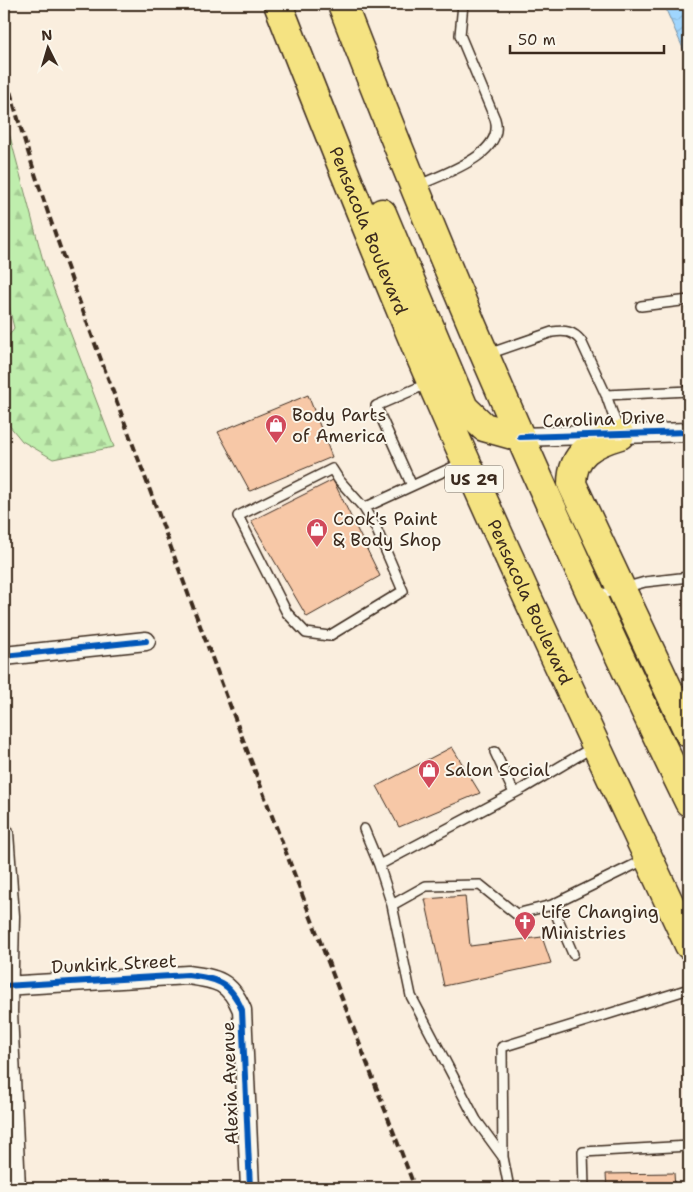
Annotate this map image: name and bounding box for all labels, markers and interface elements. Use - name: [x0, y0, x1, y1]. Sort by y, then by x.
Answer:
- north arrow: [22, 22, 72, 72]
- scale bar: [510, 22, 664, 54]
- text: N: [41, 26, 53, 44]
- text: 50 m: [518, 30, 556, 50]
- street label: Pensacola Boulevard: [324, 143, 413, 318]
- place label: Body Parts of America: [292, 403, 386, 448]
- street label: Carolina Drive: [542, 405, 666, 433]
- shop icon: Body Parts of America: [264, 413, 288, 444]
- road number: US 29: [445, 466, 503, 492]
- place label: Cook's Paint & Body Shop: [333, 507, 441, 552]
- street label: Pensacola Boulevard: [482, 516, 578, 689]
- shop icon: Cook's Paint & Body Shop: [305, 517, 329, 548]
- shop icon: Salon Social: [417, 758, 441, 789]
- place label: Salon Social: [445, 758, 550, 782]
- place label: Life Changing Ministries: [541, 900, 659, 945]
- church icon: Life Changing Ministries: [513, 910, 537, 941]
- street label: Dunkirk Street: [51, 949, 177, 979]
- street label: Alexia Avenue: [216, 1021, 244, 1145]

